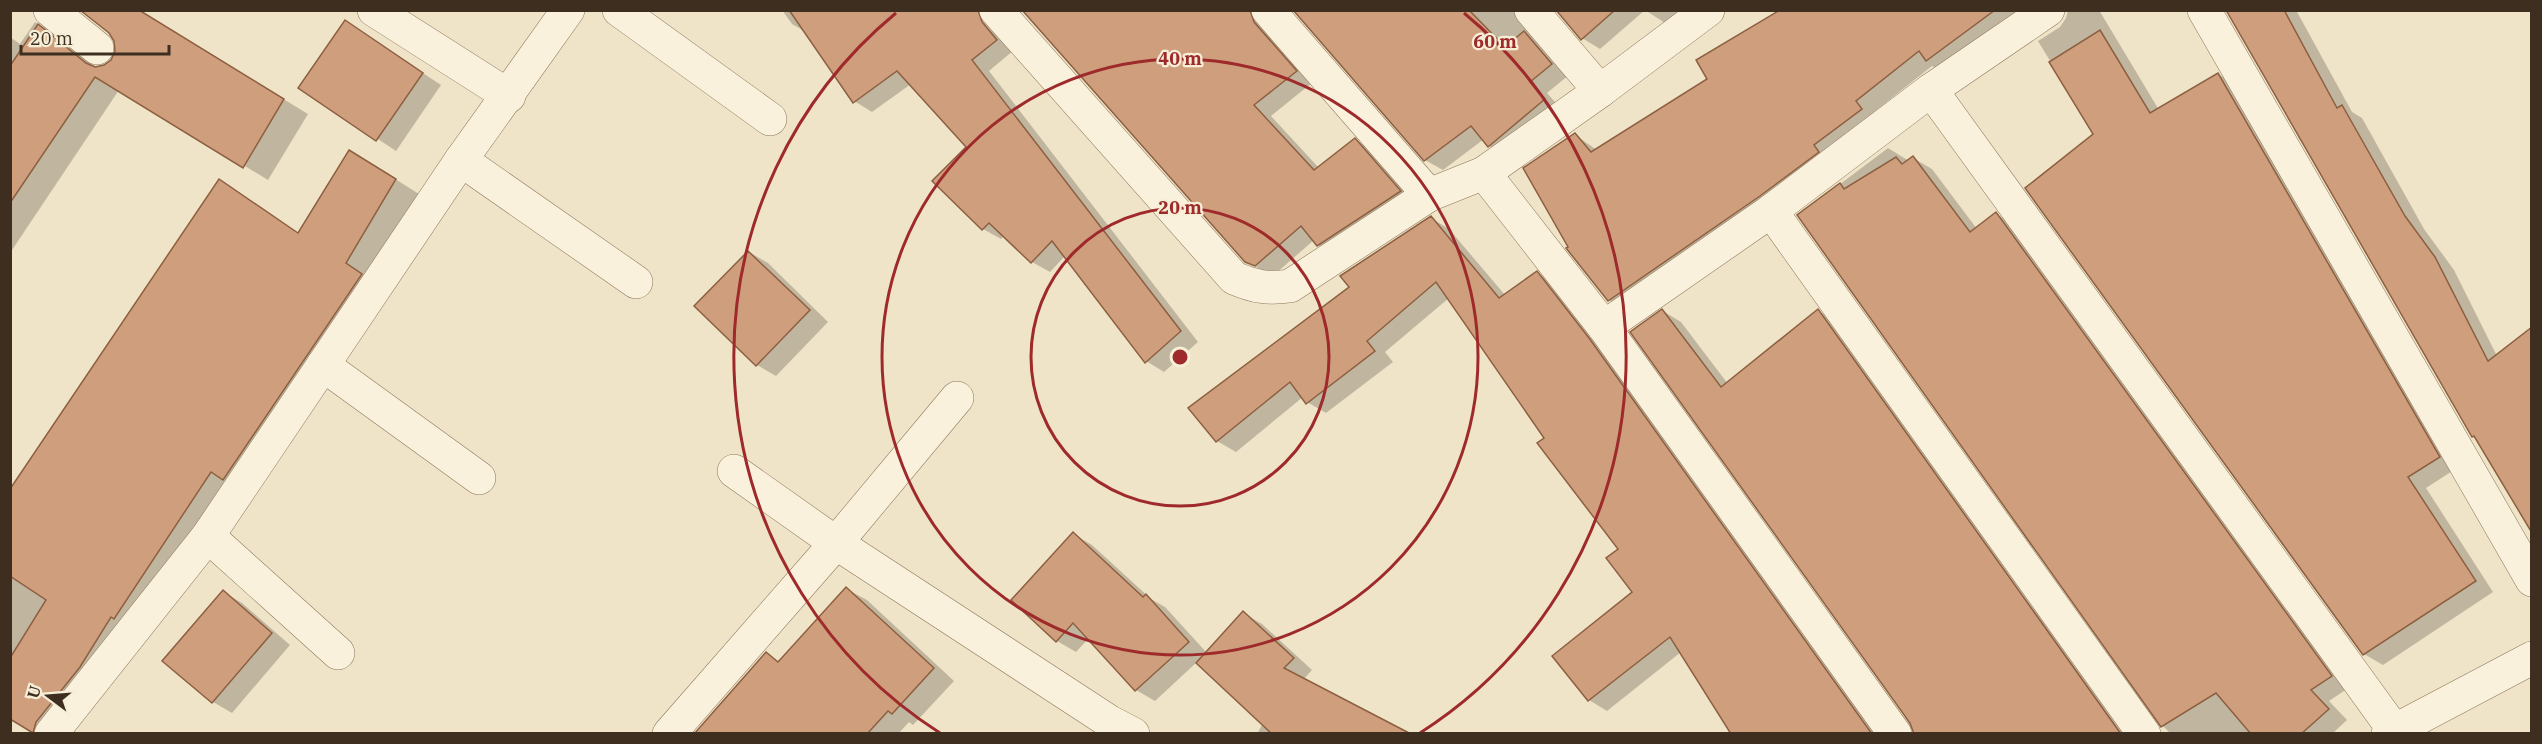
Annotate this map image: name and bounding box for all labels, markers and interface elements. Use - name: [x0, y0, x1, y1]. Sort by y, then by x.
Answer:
- scale bar: [21, 18, 170, 56]
- text: 20 m: [30, 27, 73, 50]
- text: 60 m: [1473, 30, 1517, 53]
- text: 40 m: [1158, 47, 1202, 70]
- text: 20 m: [1158, 196, 1202, 219]
- centre of rings: [1170, 347, 1190, 367]
- north arrow: [18, 666, 78, 726]
- text: U: [22, 683, 45, 701]

